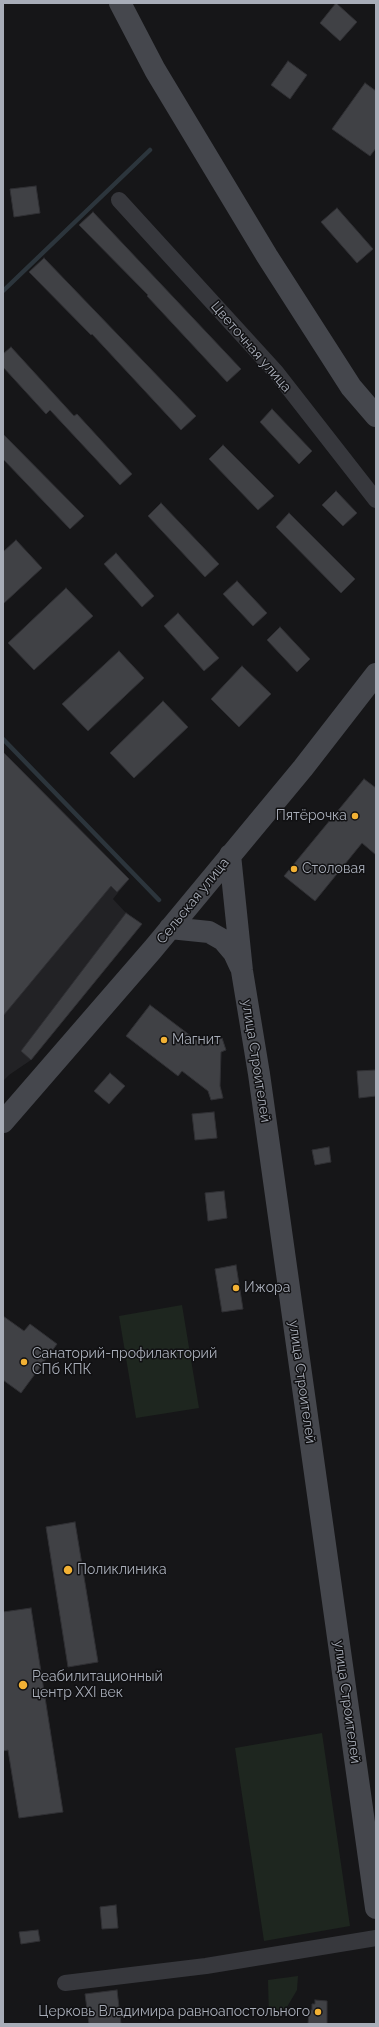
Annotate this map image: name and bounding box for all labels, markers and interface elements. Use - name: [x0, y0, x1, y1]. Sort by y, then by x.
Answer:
- street label: Цветочная улица: [207, 298, 295, 396]
- place label: Пятёрочка: [276, 808, 347, 824]
- marker: Пятёрочка: [350, 811, 360, 821]
- street label: Сельская улица: [153, 855, 233, 947]
- place label: Столовая: [302, 861, 365, 877]
- marker: Столовая: [289, 864, 299, 874]
- street label: улица Строителей: [238, 998, 274, 1124]
- place label: Магнит: [172, 1032, 221, 1048]
- marker: Магнит: [159, 1035, 169, 1045]
- place label: Ижора: [244, 1280, 290, 1296]
- marker: Ижора: [231, 1283, 241, 1293]
- street label: улица Строителей: [285, 1319, 319, 1445]
- place label: Санаторий-профилакторий СПб КПК: [32, 1346, 217, 1378]
- marker: Санаторий-профилакторий СПб КПК: [19, 1357, 29, 1367]
- place label: Поликлиника: [77, 1562, 167, 1578]
- marker: Поликлиника: [62, 1564, 74, 1576]
- street label: улица Строителей: [330, 1639, 364, 1765]
- place label: Реабилитационный центр ХХI век: [32, 1669, 163, 1702]
- marker: Реабилитационный центр ХХI век: [17, 1679, 29, 1691]
- place label: Церковь Владимира равноапостольного: [38, 2004, 310, 2020]
- marker: Церковь Владимира равноапостольного: [313, 2007, 323, 2017]

